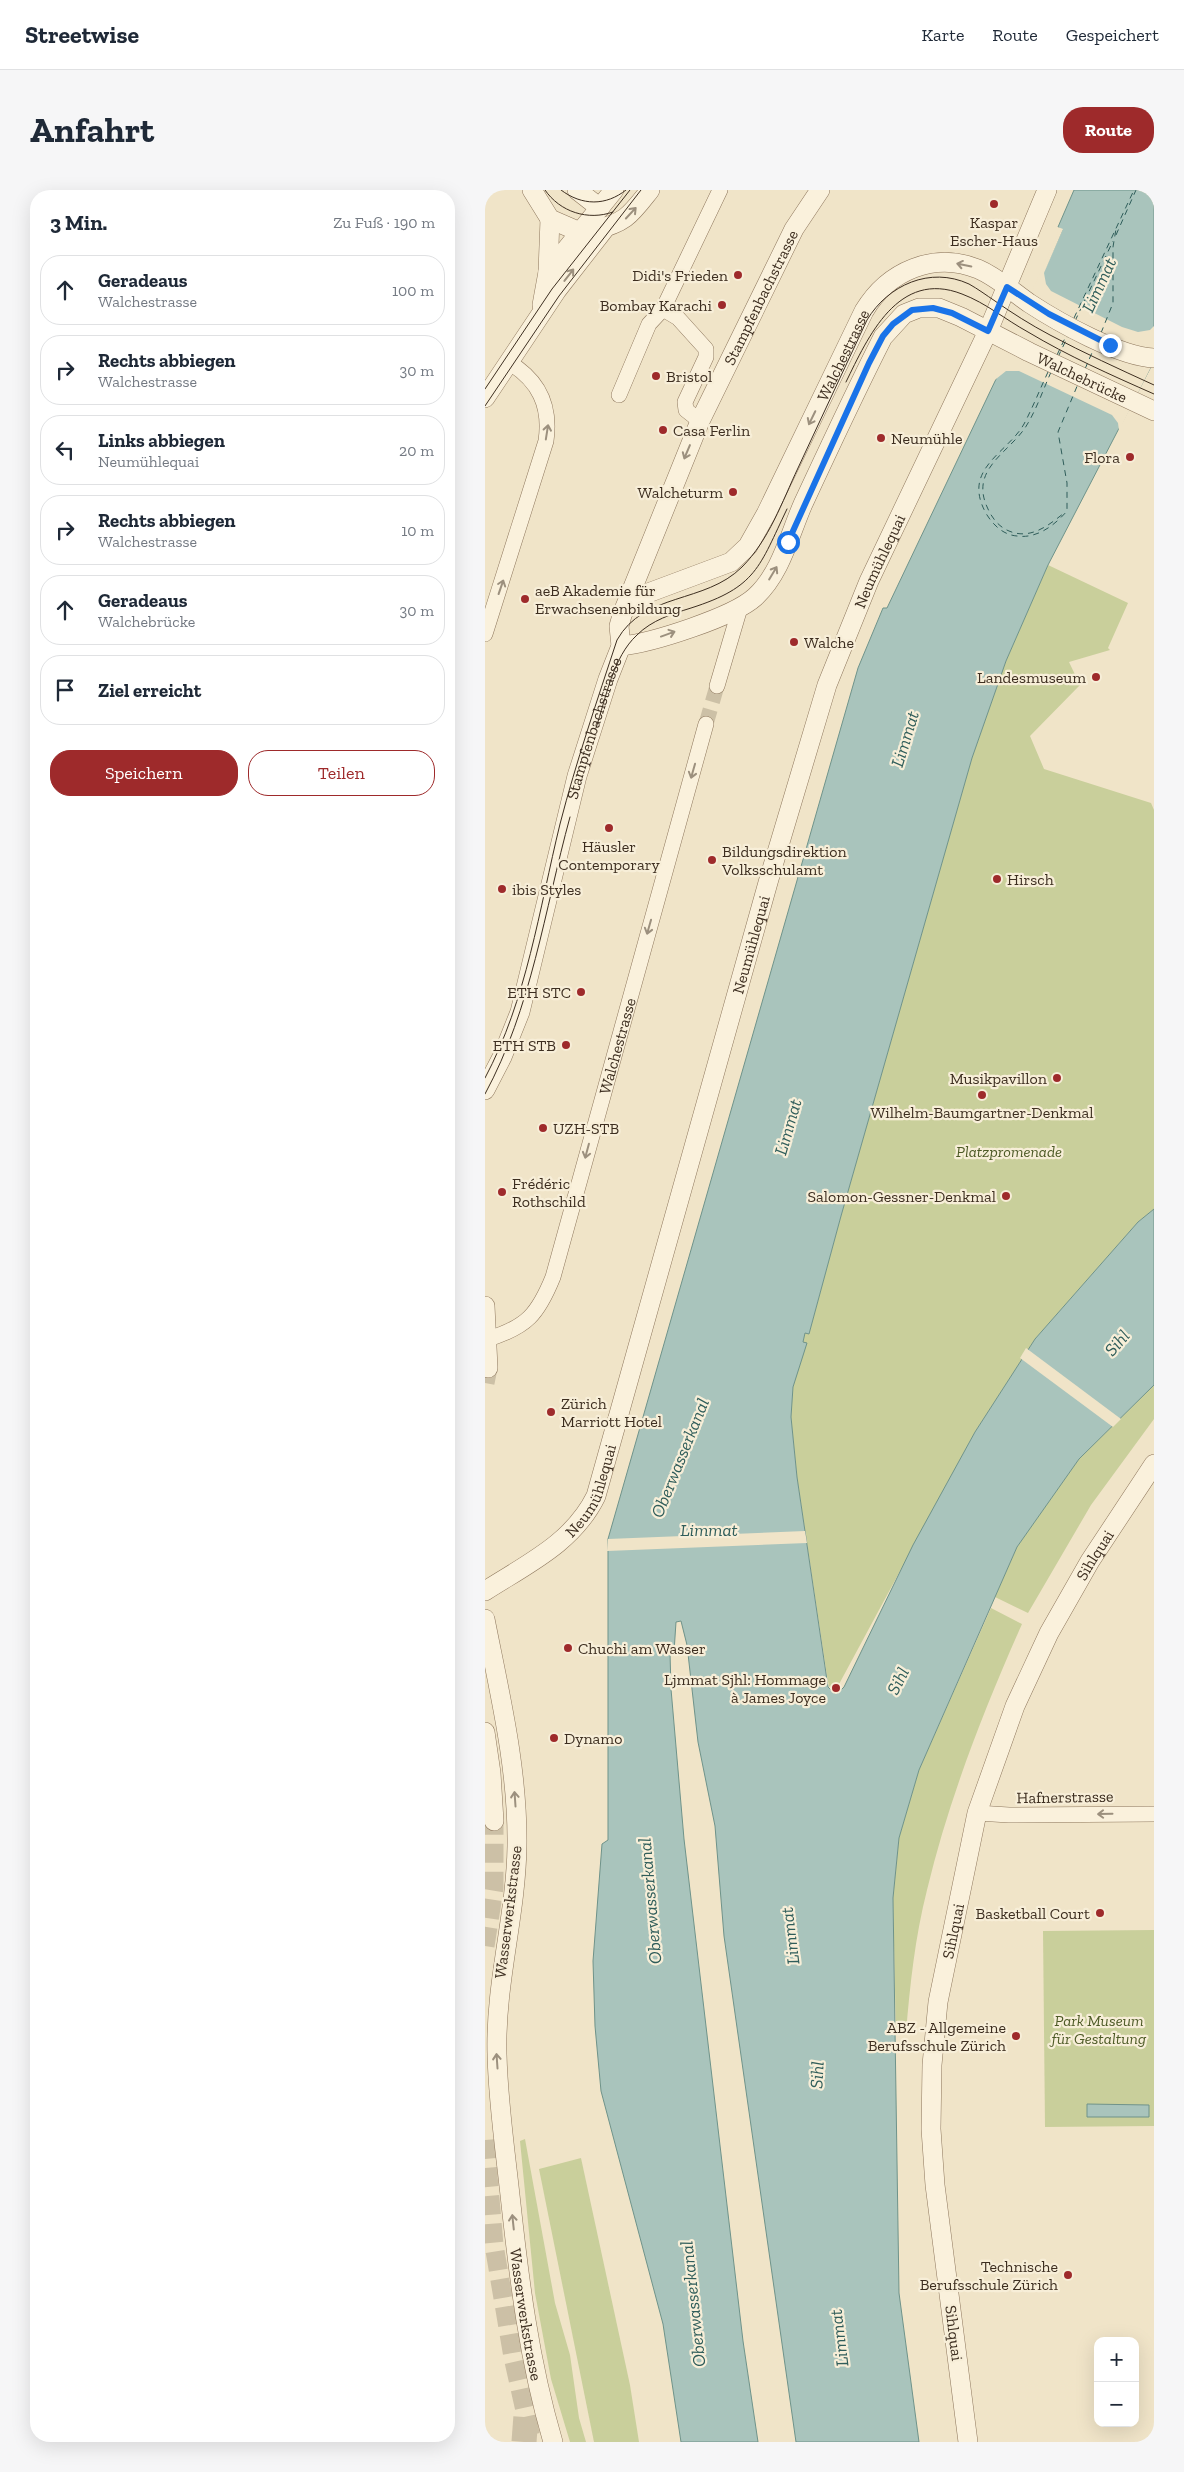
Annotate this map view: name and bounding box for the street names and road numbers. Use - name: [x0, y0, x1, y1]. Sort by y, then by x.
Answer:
- street label: Stampfenbachstrasse: [719, 227, 802, 368]
- street label: Walchestrasse: [813, 306, 873, 404]
- street label: Walchebrücke: [1034, 348, 1130, 407]
- street label: Neumühlequai: [850, 511, 909, 611]
- street label: Stampfenbachstrasse: [562, 654, 625, 801]
- street label: Neumühlequai: [728, 893, 774, 996]
- street label: Walchestrasse: [595, 996, 639, 1096]
- street label: Neumühlequai: [561, 1442, 620, 1541]
- street label: Sihlquai: [1072, 1526, 1118, 1583]
- street label: Hafnerstrasse: [1016, 1787, 1114, 1807]
- street label: Wasserwerkstrasse: [490, 1844, 526, 1980]
- street label: Sihlquai: [938, 1901, 968, 1960]
- street label: Wasserwerkstrasse: [507, 2247, 547, 2382]
- street label: Sihlquai: [941, 2304, 967, 2362]

